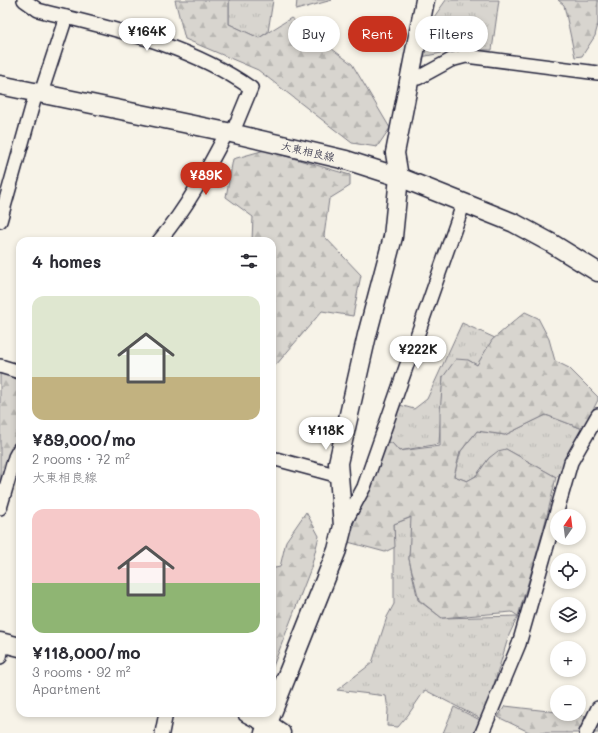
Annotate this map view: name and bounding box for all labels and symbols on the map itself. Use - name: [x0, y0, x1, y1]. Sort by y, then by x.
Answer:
- pin: ¥164K: [119, 18, 175, 52]
- street label: 大東相良線: [280, 138, 336, 164]
- pin: ¥89K: [182, 162, 230, 196]
- pin: ¥222K: [390, 336, 446, 370]
- pin: ¥118K: [298, 417, 354, 451]
- north arrow: [550, 509, 586, 545]

